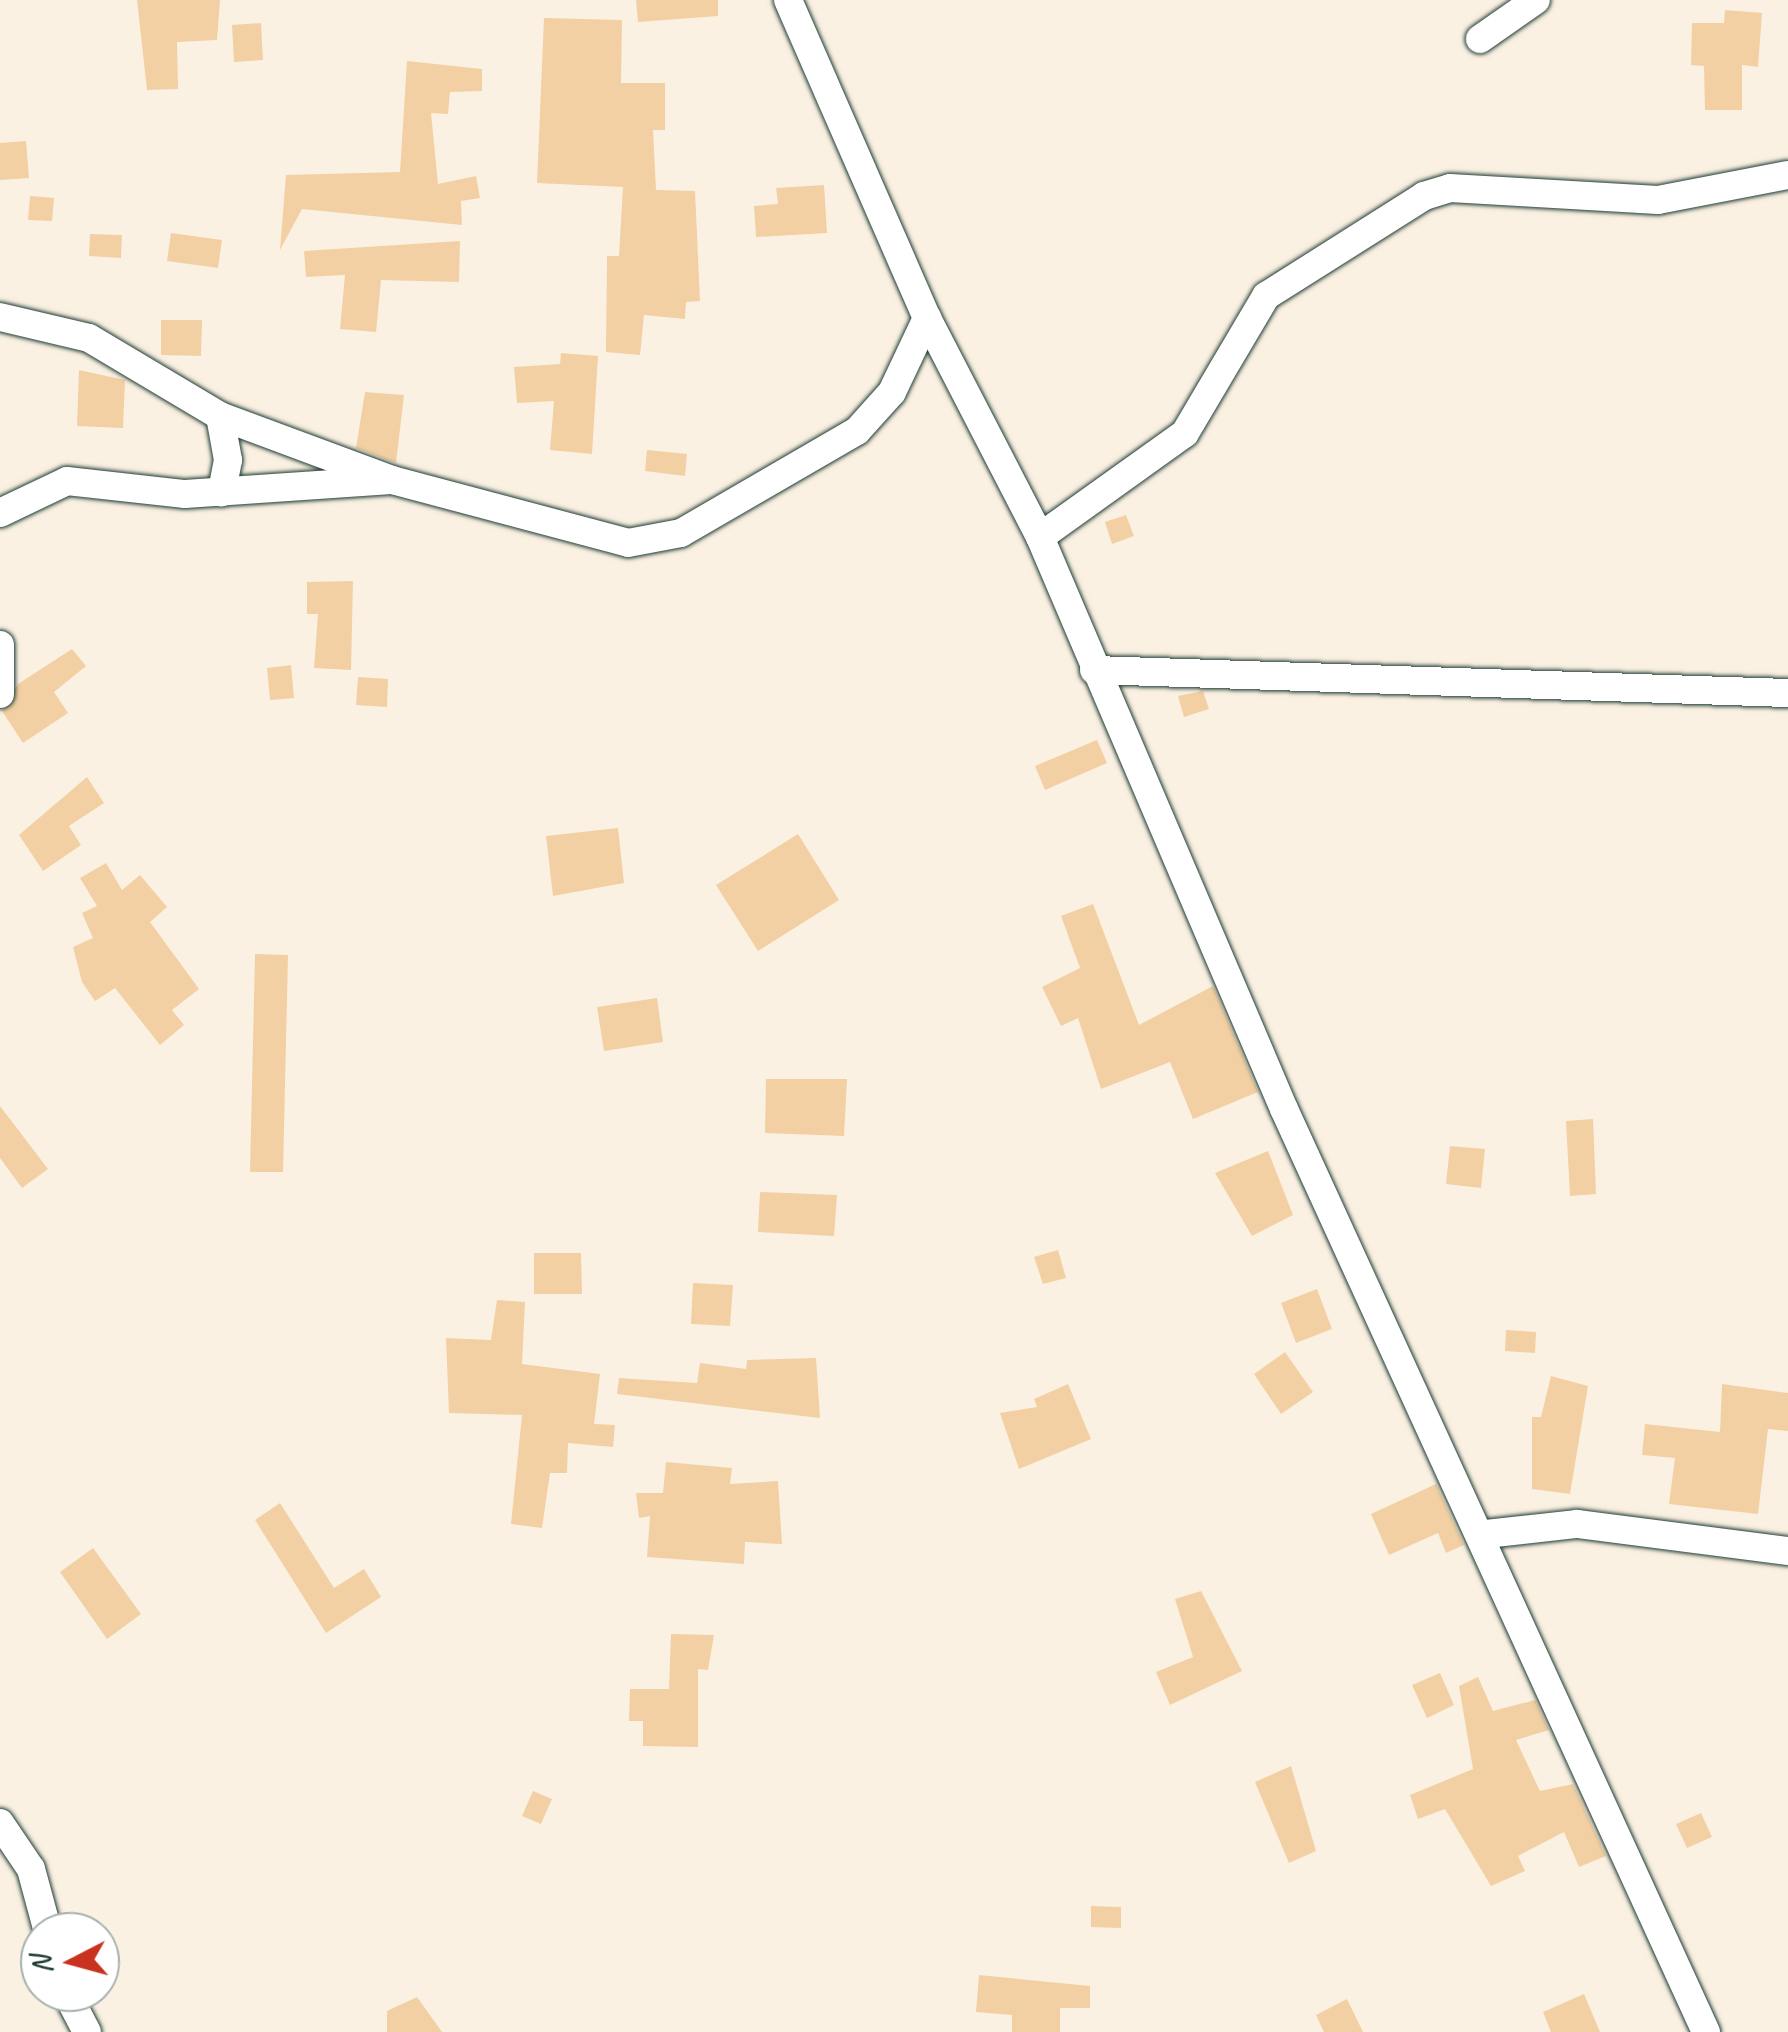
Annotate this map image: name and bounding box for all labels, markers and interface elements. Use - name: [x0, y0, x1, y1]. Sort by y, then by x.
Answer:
- north arrow: [20, 1912, 120, 2012]
- text: N: [23, 1955, 60, 1975]

